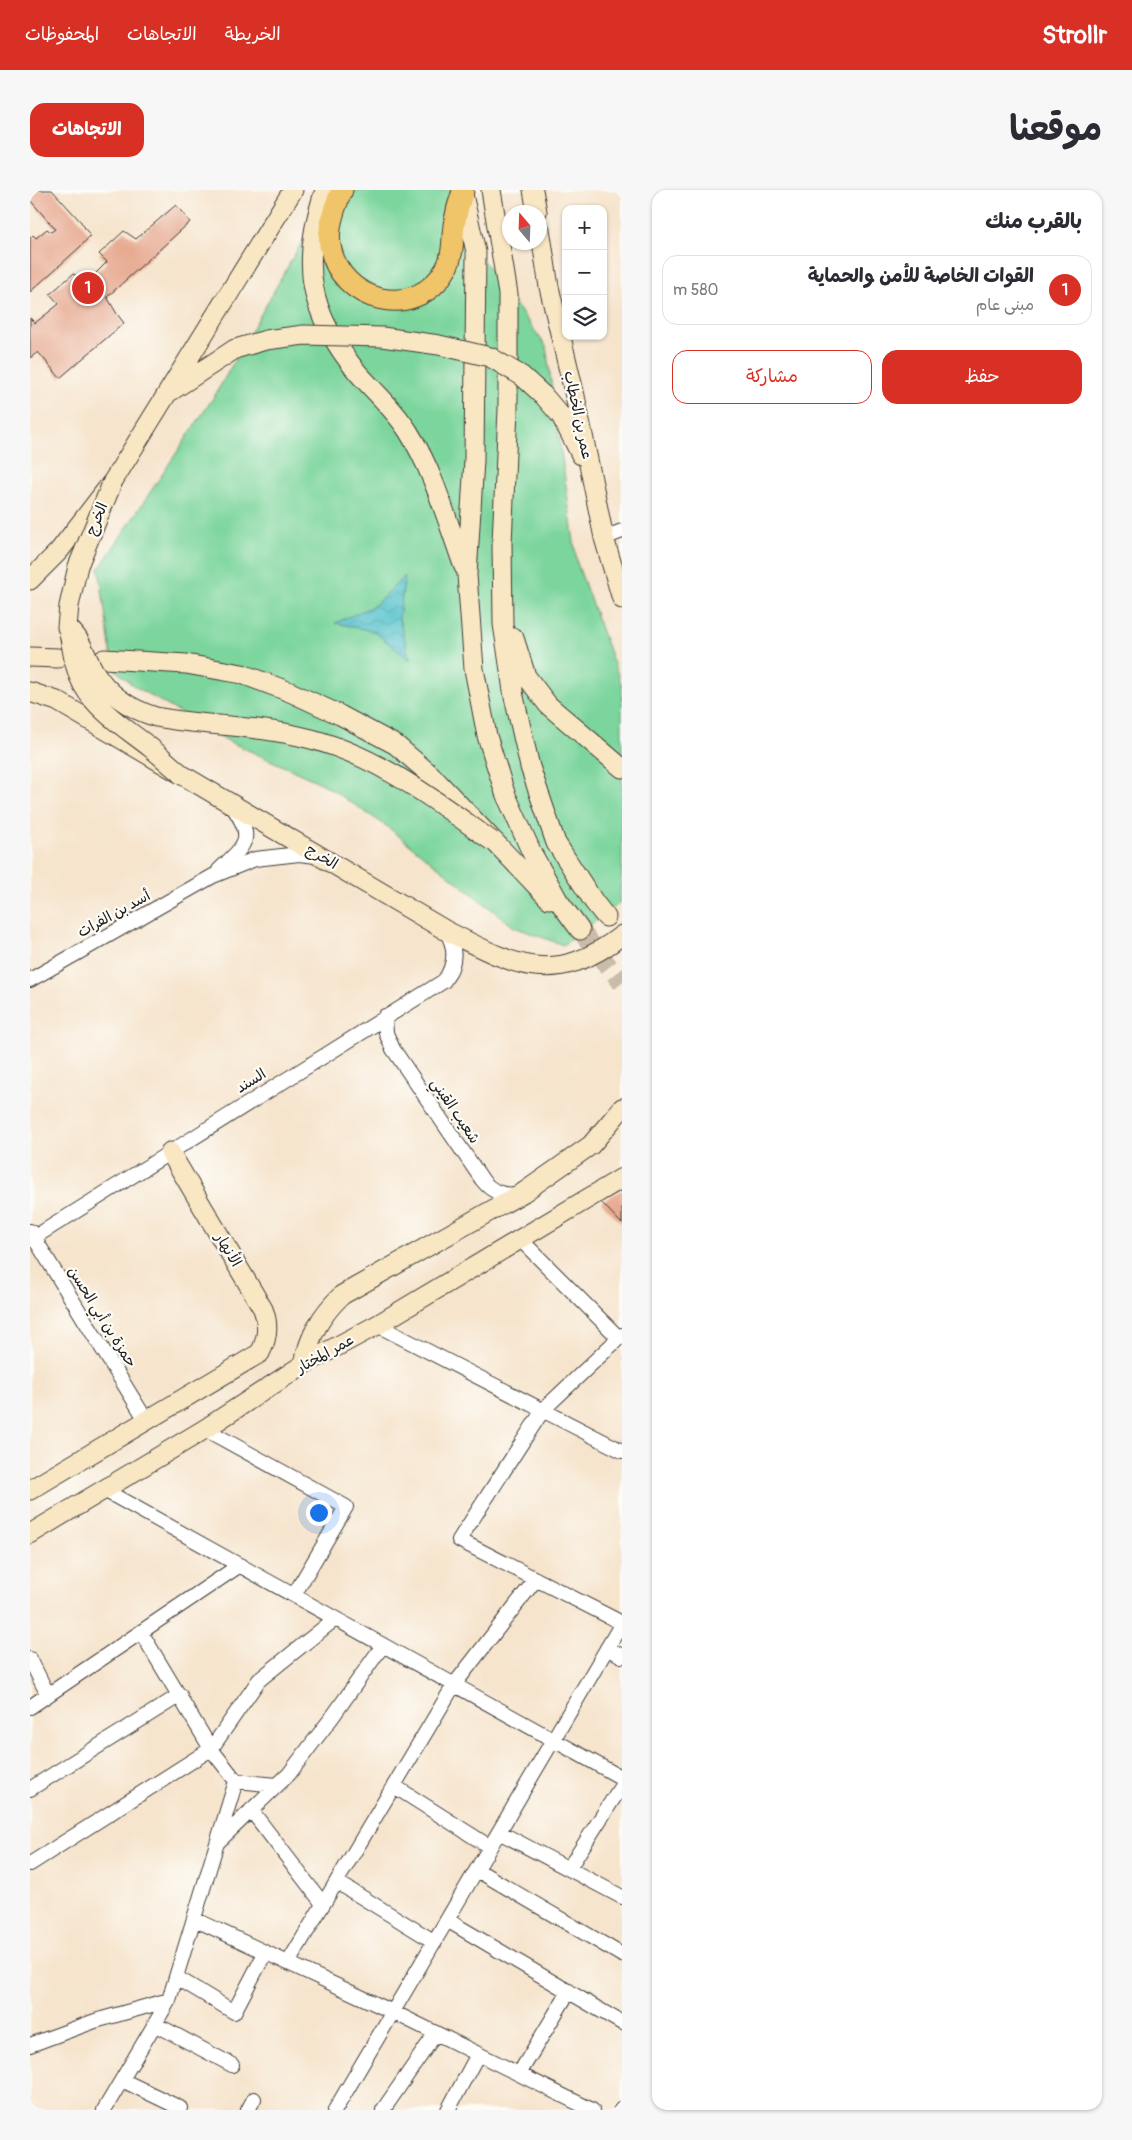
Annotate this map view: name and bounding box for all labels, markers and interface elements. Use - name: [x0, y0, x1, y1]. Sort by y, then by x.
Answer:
- text: Strollr: [1042, 21, 1107, 50]
- text: المحفوظات: [25, 23, 99, 46]
- text: الاتجاهات: [127, 23, 197, 46]
- text: الخريطة: [225, 23, 281, 46]
- button: الاتجاهات: [30, 103, 144, 157]
- text: موقعنا: [1009, 107, 1102, 151]
- north arrow: [502, 205, 547, 250]
- map controls: [562, 205, 607, 340]
- button: +: [562, 205, 607, 250]
- text: بالقرب منك: [985, 208, 1082, 235]
- button: −: [562, 250, 607, 295]
- text: القوات الخاصة للأمن والحماية: [808, 264, 1034, 288]
- pin: 1: [72, 269, 104, 307]
- text: 580 m: [673, 280, 718, 300]
- text: 1: [1062, 280, 1068, 300]
- button: layers: [562, 295, 607, 340]
- text: مبنى عام: [976, 295, 1034, 315]
- button: مشاركة: [672, 350, 872, 404]
- button: حفظ: [882, 350, 1082, 404]
- street label: عمر بن الخطاب: [559, 369, 597, 461]
- street label: الخرج: [82, 500, 112, 538]
- street label: الخرج: [303, 840, 341, 874]
- street label: أسد بن الفرات: [74, 886, 154, 942]
- street label: السند: [232, 1064, 270, 1098]
- street label: شعيب القيني: [424, 1074, 484, 1149]
- street label: الأنهار: [210, 1228, 246, 1270]
- street label: حمزة بن أبي الحسن: [61, 1263, 141, 1373]
- street label: عمر المختار: [292, 1330, 357, 1378]
- your location: [306, 1500, 332, 1526]

